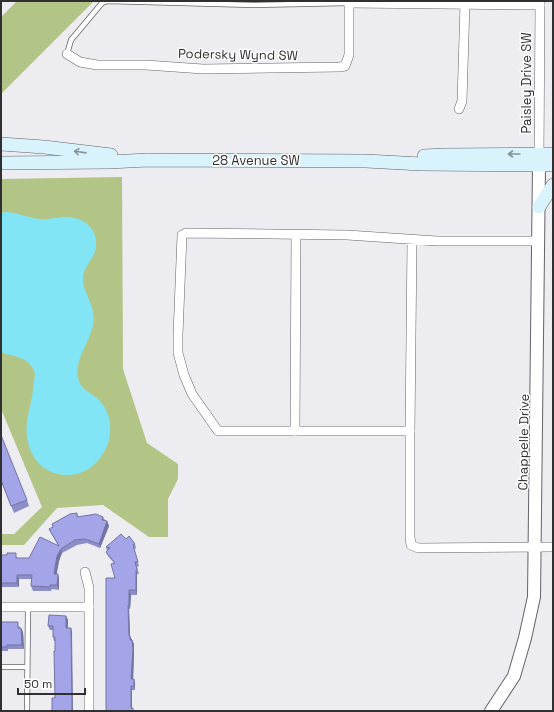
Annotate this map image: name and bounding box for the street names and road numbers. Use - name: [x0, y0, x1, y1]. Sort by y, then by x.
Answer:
- street label: Paisley Drive SW: [518, 32, 535, 134]
- street label: Podersky Wynd SW: [178, 45, 298, 64]
- street label: 28 Avenue SW: [212, 152, 300, 169]
- street label: Chappelle Drive: [514, 393, 533, 491]

